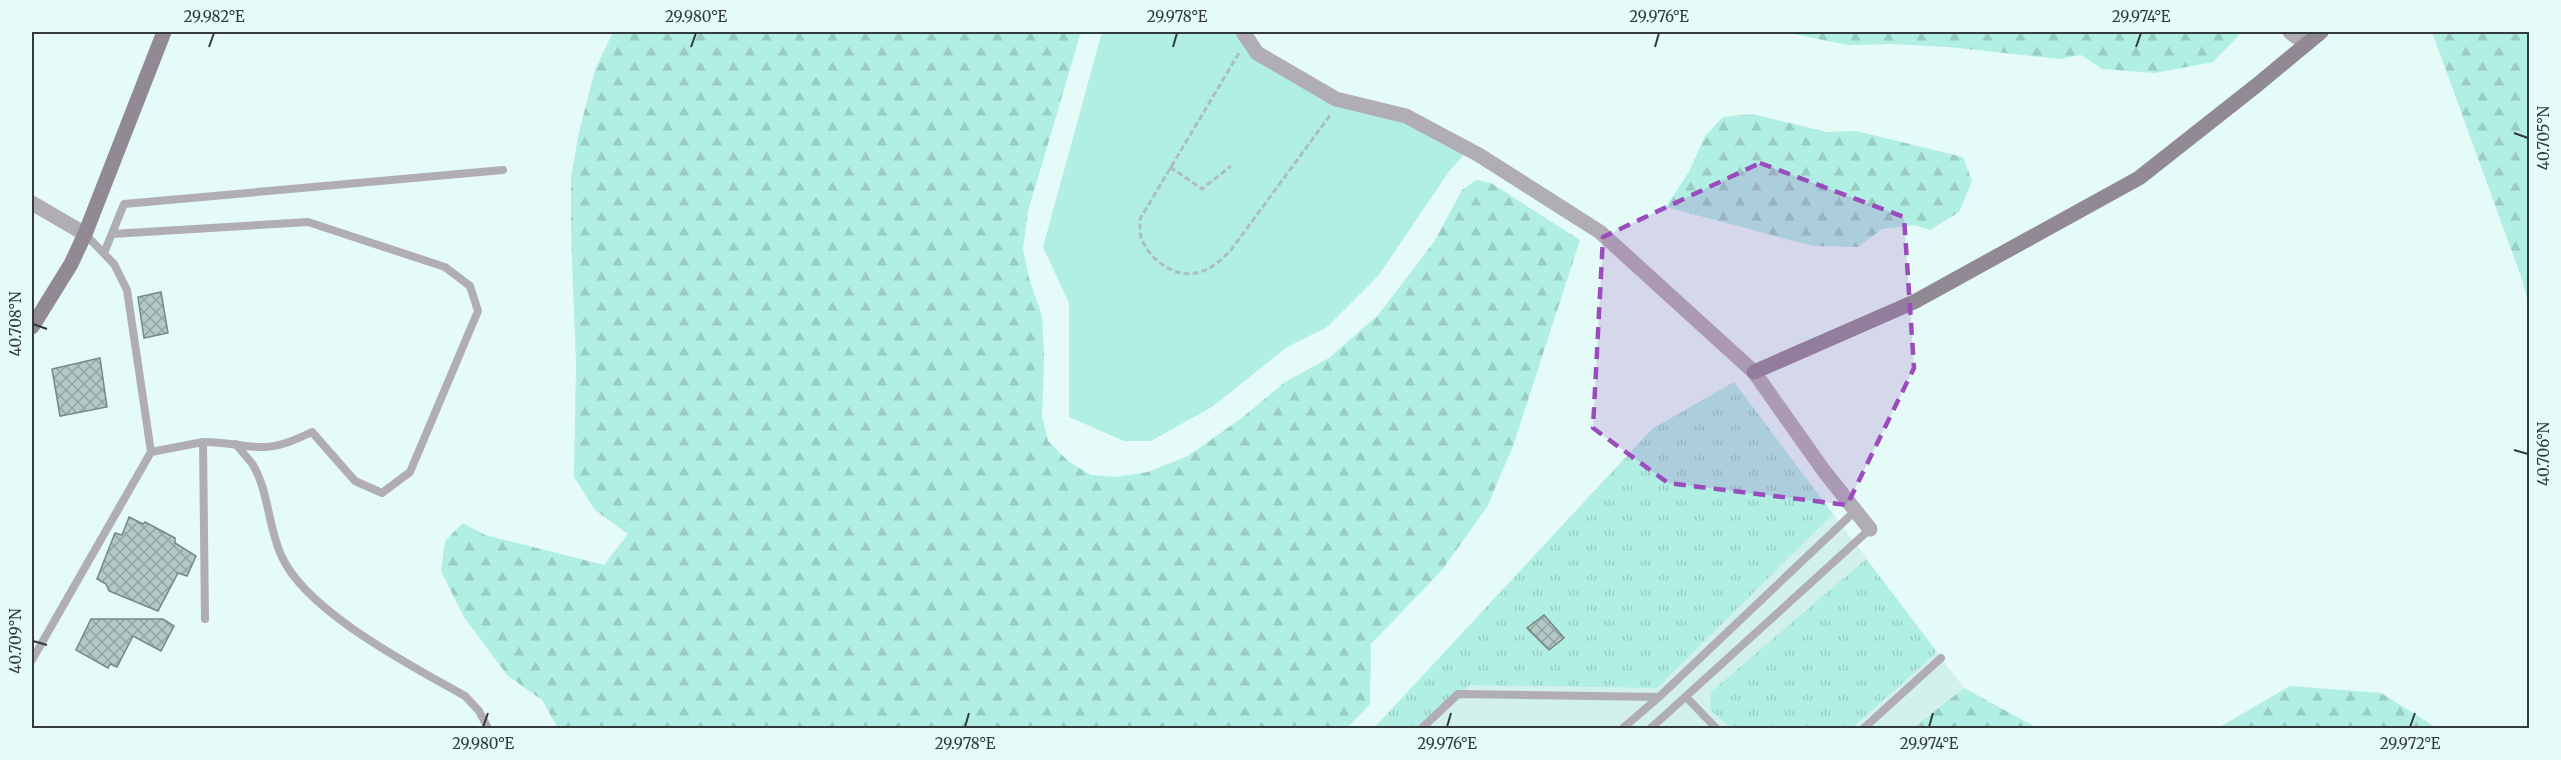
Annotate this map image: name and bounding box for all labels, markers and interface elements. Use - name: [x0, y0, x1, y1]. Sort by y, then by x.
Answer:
- text: 29.982°E: [183, 7, 245, 26]
- text: 29.980°E: [665, 7, 728, 26]
- text: 29.978°E: [1147, 7, 1208, 26]
- text: 29.976°E: [1629, 7, 1689, 26]
- text: 29.974°E: [2112, 7, 2171, 26]
- text: 40.705°N: [2534, 105, 2553, 170]
- text: 40.708°N: [6, 291, 25, 357]
- text: 40.706°N: [2534, 421, 2553, 486]
- text: 40.709°N: [6, 608, 25, 674]
- text: 29.980°E: [452, 734, 515, 753]
- text: 29.978°E: [935, 734, 996, 753]
- text: 29.976°E: [1417, 734, 1477, 753]
- text: 29.974°E: [1900, 734, 1959, 753]
- text: 29.972°E: [2380, 734, 2441, 753]

